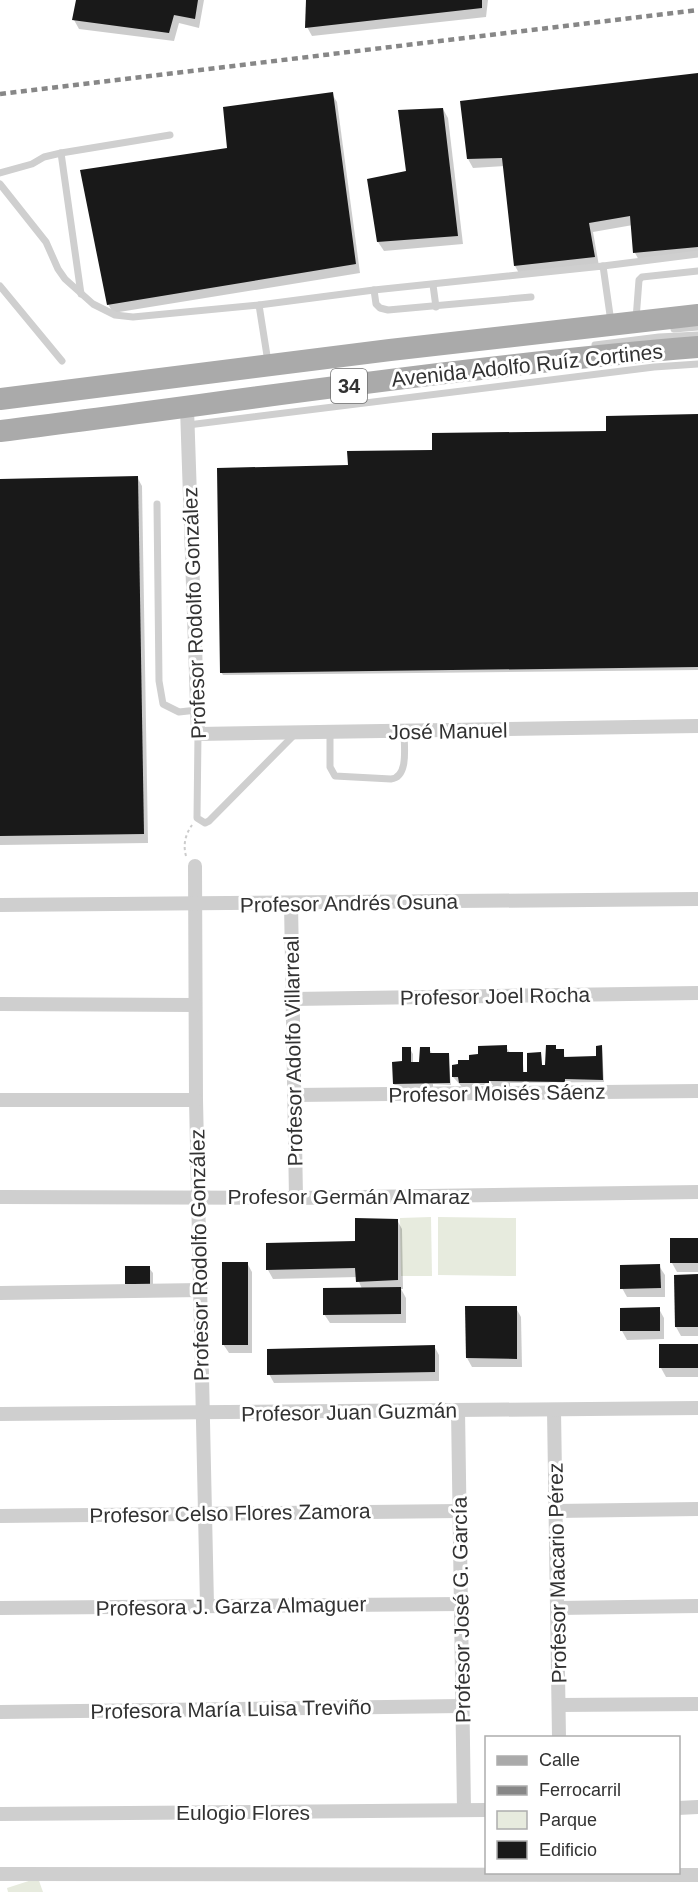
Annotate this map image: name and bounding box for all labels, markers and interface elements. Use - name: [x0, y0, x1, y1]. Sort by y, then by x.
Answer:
- street label: Avenida Adolfo Ruíz Cortines: [390, 339, 664, 391]
- road number: 34: [331, 369, 367, 403]
- street label: Profesor Rodolfo González: [178, 487, 210, 739]
- street label: José Manuel: [388, 718, 508, 744]
- street label: Profesor Andrés Osuna: [240, 890, 459, 916]
- street label: Profesor Adolfo Villarreal: [279, 935, 307, 1167]
- street label: Profesor Joel Rocha: [400, 983, 591, 1009]
- street label: Profesor Moisés Sáenz: [388, 1080, 606, 1106]
- street label: Profesor Rodolfo González: [185, 1129, 213, 1381]
- street label: Profesor Germán Almaraz: [228, 1185, 470, 1208]
- street label: Profesor Juan Guzmán: [241, 1399, 457, 1425]
- street label: Profesor Macario Pérez: [544, 1463, 570, 1683]
- street label: Profesor José G. García: [448, 1496, 474, 1723]
- street label: Profesor Celso Flores Zamora: [89, 1499, 371, 1527]
- street label: Profesora J. Garza Almaguer: [95, 1592, 367, 1620]
- street label: Profesora María Luisa Treviño: [90, 1695, 372, 1723]
- legend: [485, 1736, 680, 1874]
- text: Calle: [539, 1750, 580, 1770]
- text: Ferrocarril: [539, 1780, 621, 1800]
- street label: Eulogio Flores: [176, 1801, 310, 1824]
- text: Parque: [539, 1810, 597, 1830]
- text: Edificio: [539, 1840, 597, 1860]

